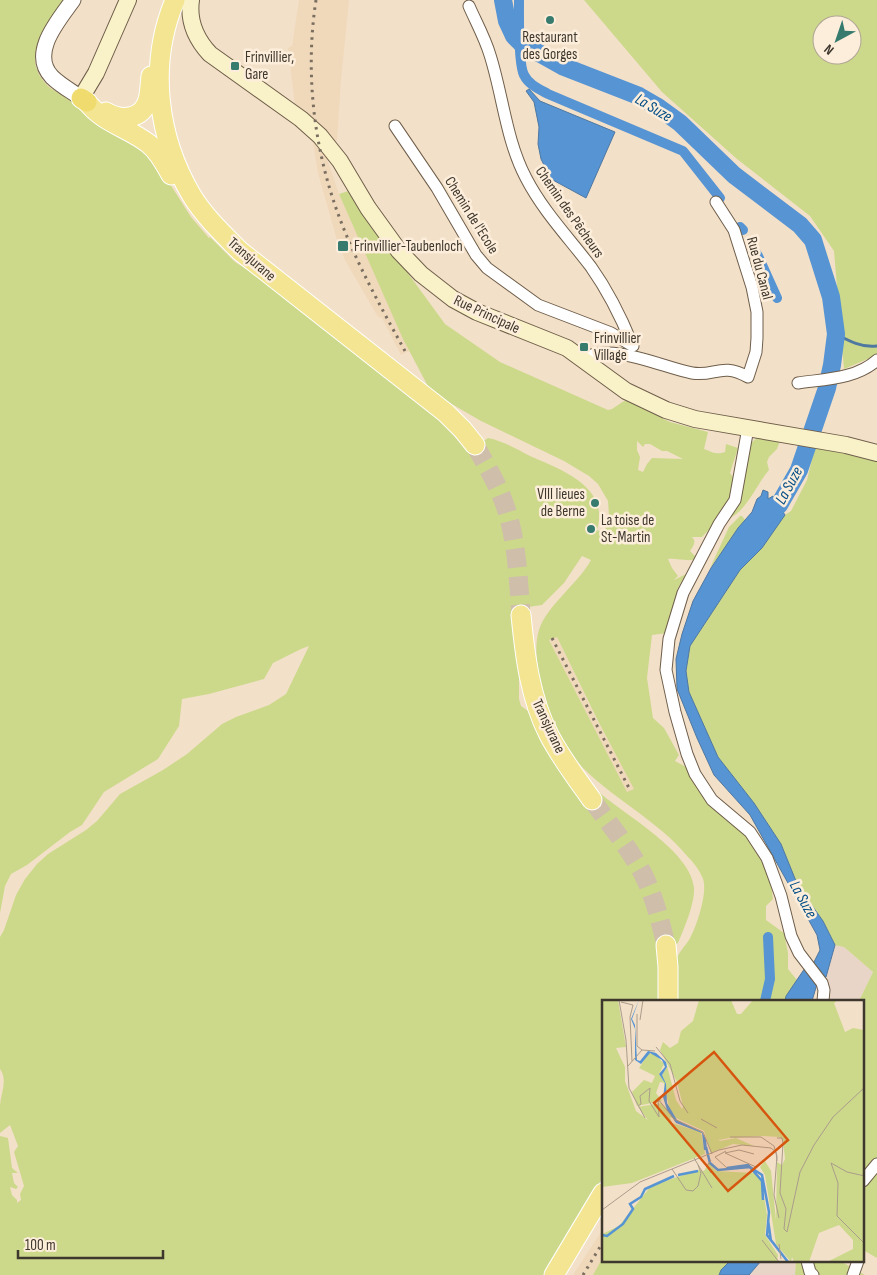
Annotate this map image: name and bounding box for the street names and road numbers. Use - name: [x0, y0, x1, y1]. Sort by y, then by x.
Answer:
- street label: Chemin des Pêcheurs: [531, 163, 608, 262]
- street label: Chemin de l'Ecole: [440, 173, 503, 258]
- street label: Transjurane: [224, 233, 280, 286]
- street label: Rue du Canal: [742, 235, 777, 302]
- street label: Rue Principale: [451, 291, 523, 338]
- street label: Transjurane: [528, 696, 569, 756]

